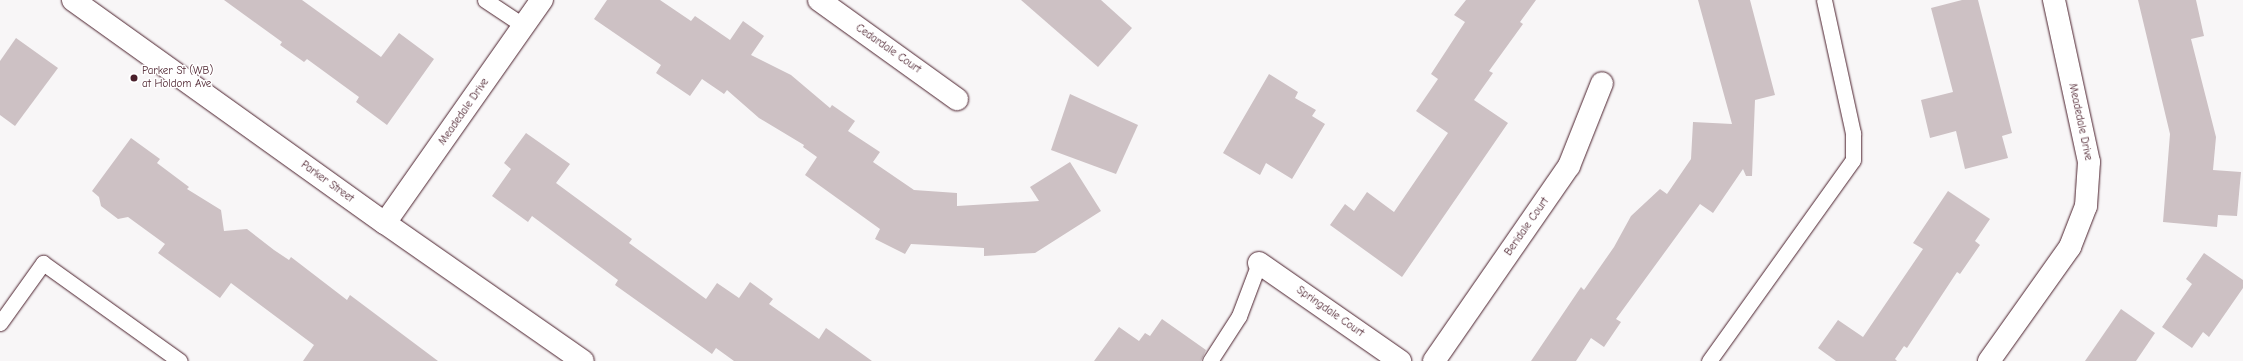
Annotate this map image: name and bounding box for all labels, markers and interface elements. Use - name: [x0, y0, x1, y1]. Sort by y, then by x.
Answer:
- street label: Cedardale Court: [853, 22, 923, 76]
- place label: Parker St (WB) at Holdom Ave: [142, 65, 213, 91]
- marker: Parker St (WB) at Holdom Ave: [129, 73, 139, 83]
- street label: Meadedale Drive: [436, 76, 492, 148]
- street label: Meadedale Drive: [2065, 82, 2095, 162]
- street label: Parker Street: [298, 158, 356, 206]
- street label: Beridale Court: [1502, 195, 1552, 259]
- street label: Springdale Court: [1294, 284, 1366, 340]

